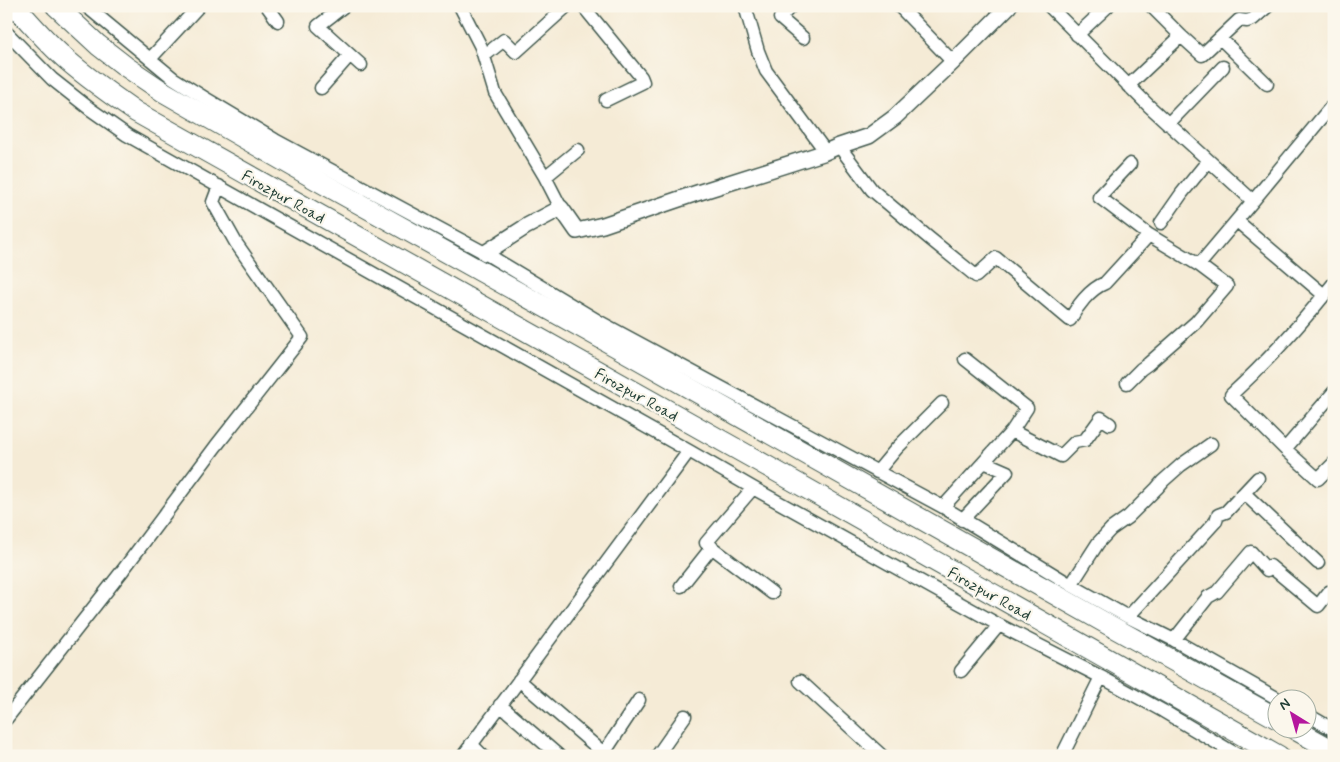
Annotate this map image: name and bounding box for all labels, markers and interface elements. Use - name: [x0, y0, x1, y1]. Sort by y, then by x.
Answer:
- street label: Firozpur Road: [238, 166, 329, 229]
- street label: Firozpur Road: [591, 364, 682, 427]
- street label: Firozpur Road: [944, 563, 1035, 626]
- north arrow: [1268, 690, 1318, 740]
- text: N: [1276, 694, 1294, 714]

